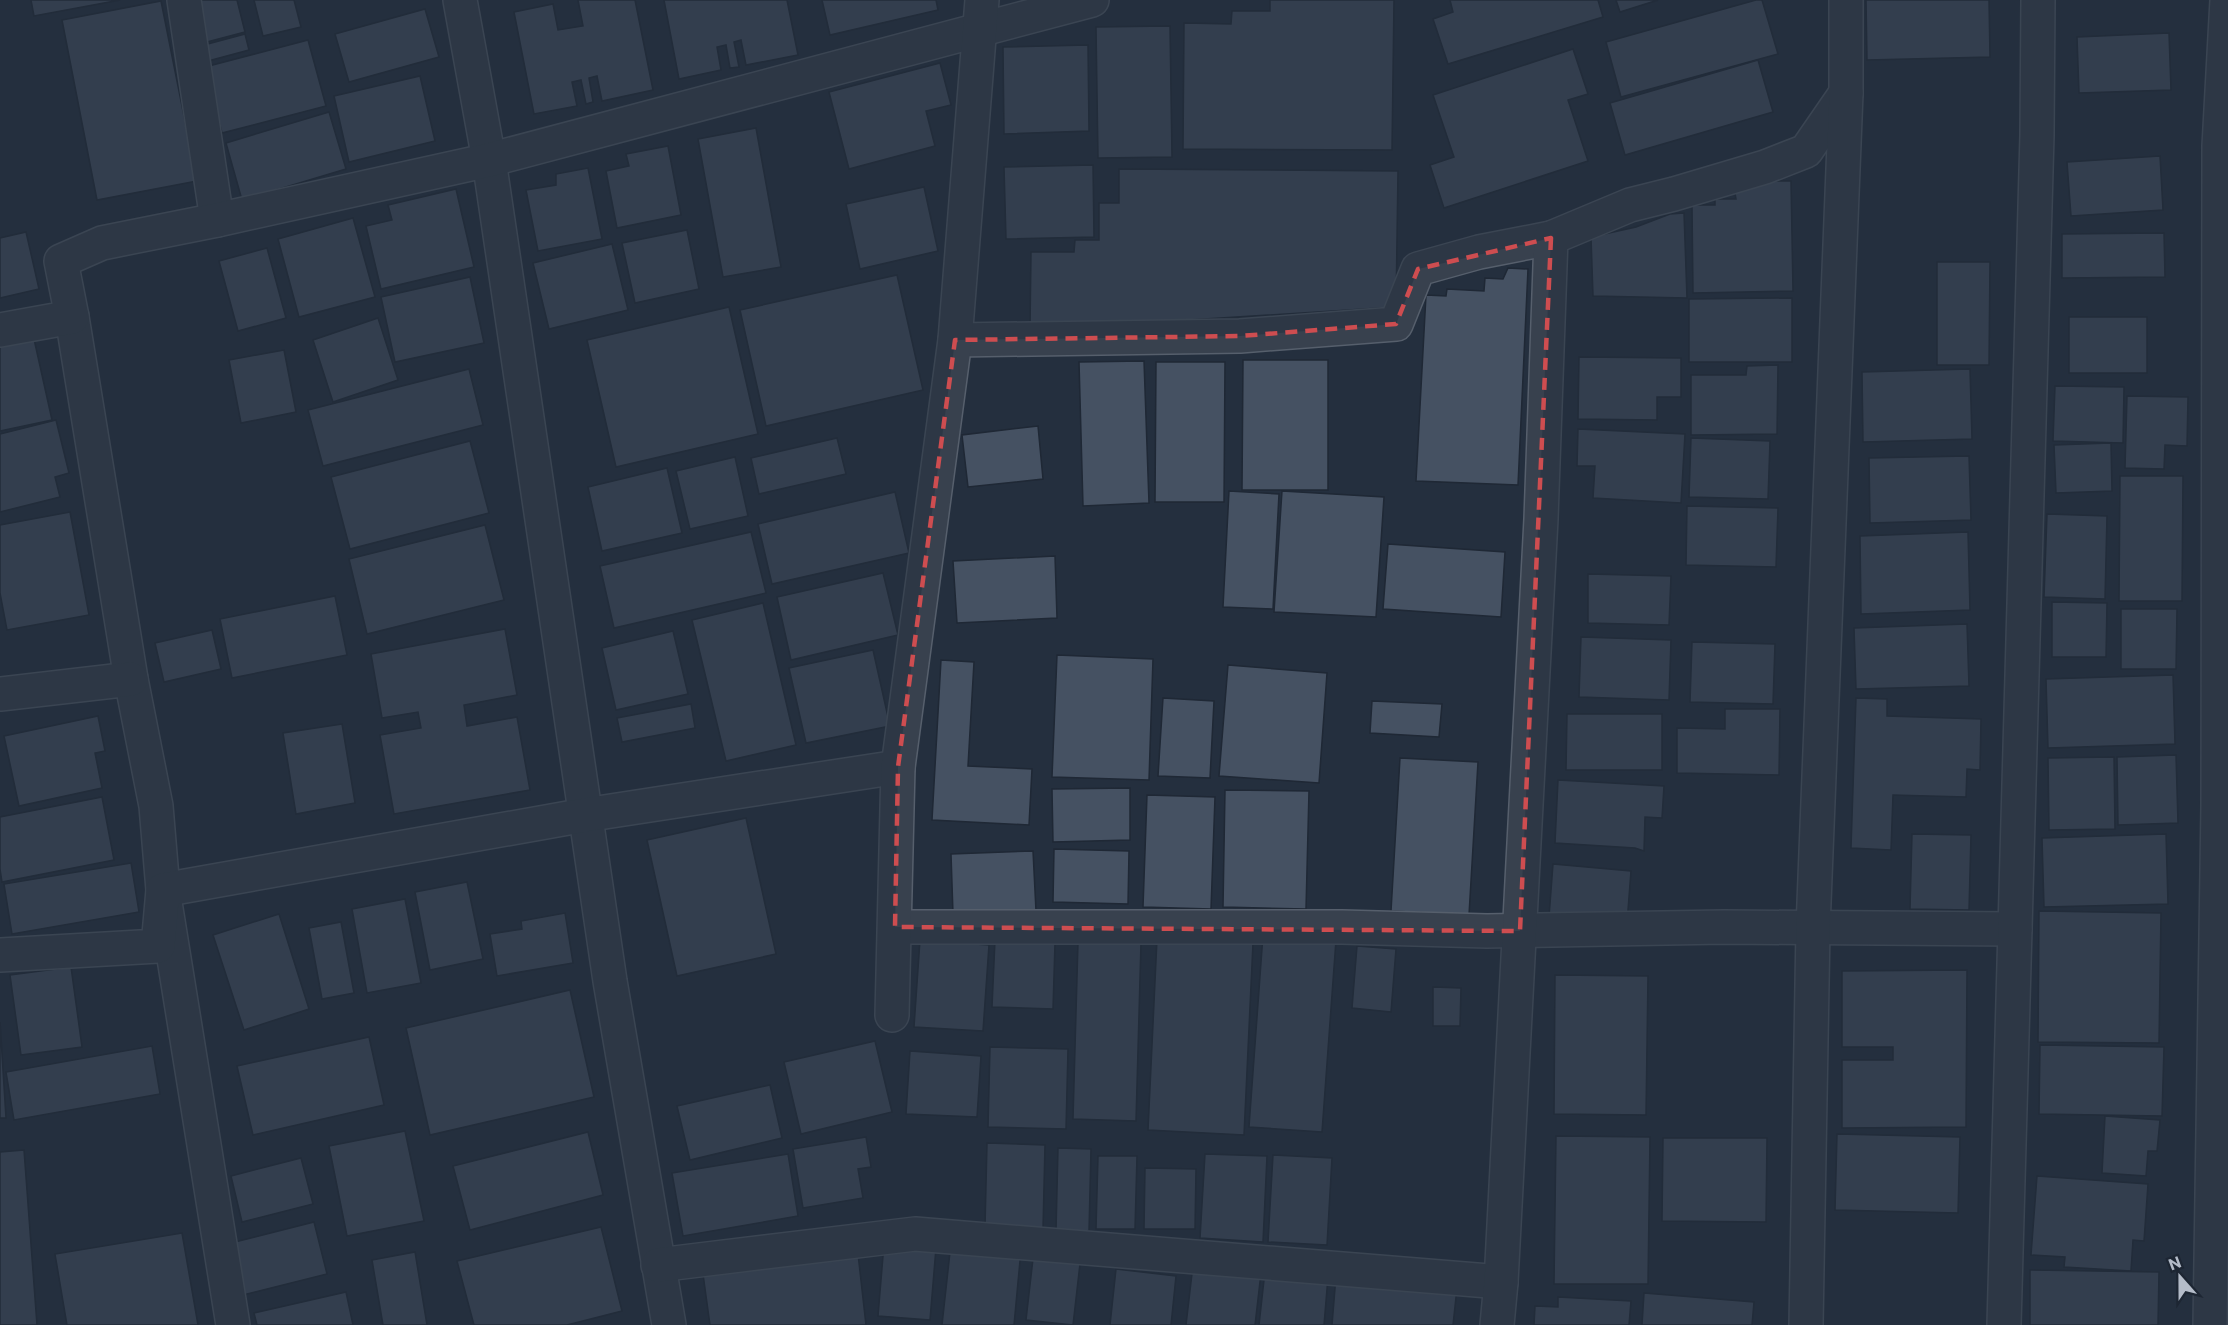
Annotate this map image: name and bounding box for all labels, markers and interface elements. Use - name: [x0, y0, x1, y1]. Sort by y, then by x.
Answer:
- north arrow: [2150, 1247, 2210, 1307]
- text: N: [2165, 1252, 2183, 1274]

